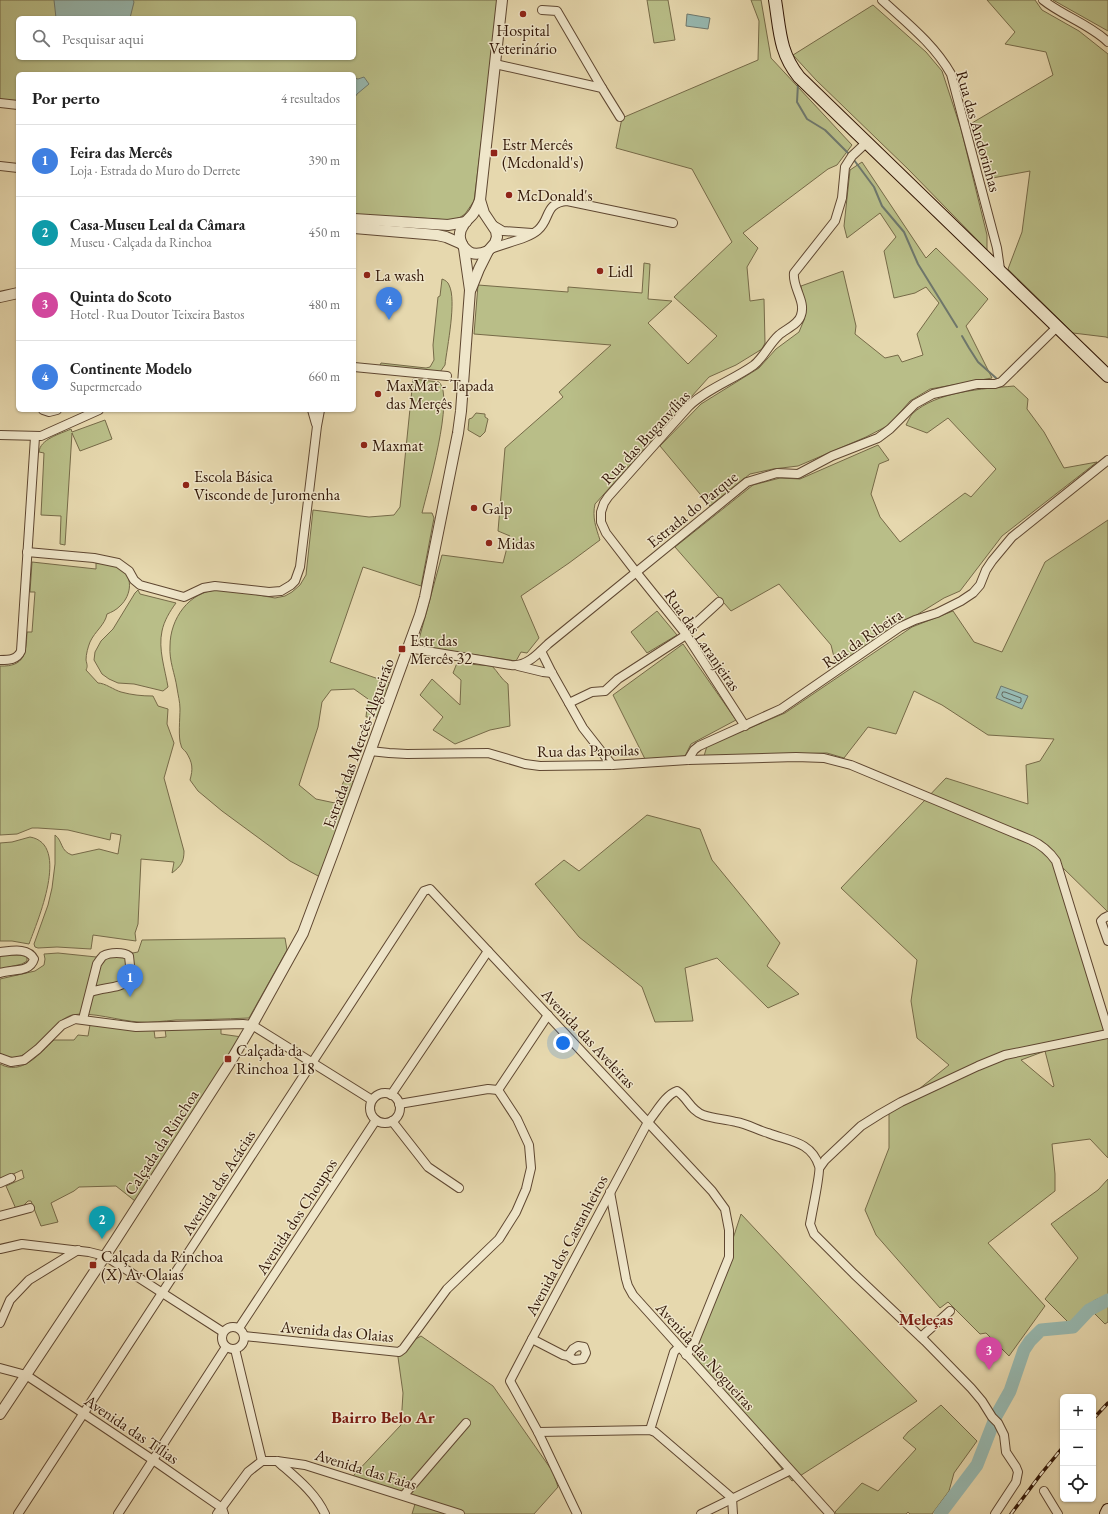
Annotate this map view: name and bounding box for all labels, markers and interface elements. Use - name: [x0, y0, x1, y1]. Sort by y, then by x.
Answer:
- marker: Hospital Veterinário: [518, 9, 528, 19]
- search box: [16, 16, 356, 60]
- place label: Hospital Veterinário: [489, 20, 557, 59]
- icon: search: [30, 27, 52, 49]
- text: Pesquisar aqui: [62, 29, 144, 48]
- street label: Rua das Andorinhas: [951, 68, 1006, 194]
- text: Por perto: [32, 87, 100, 109]
- text: 4 resultados: [281, 90, 340, 107]
- place label: Estr Mercês (Mcdonald's): [502, 134, 584, 173]
- text: Feira das Mercês: [70, 143, 172, 162]
- marker: Estr Mercês (Mcdonald's): [489, 148, 499, 158]
- text: 1: [42, 152, 48, 169]
- text: 390 m: [309, 152, 340, 169]
- text: Loja · Estrada do Muro do Derrete: [70, 162, 240, 179]
- place label: McDonald's: [517, 185, 593, 206]
- marker: McDonald's: [504, 190, 514, 200]
- text: Casa-Museu Leal da Câmara: [70, 215, 245, 234]
- text: 2: [42, 224, 48, 241]
- text: 450 m: [309, 224, 340, 241]
- text: Museu · Calçada da Rinchoa: [70, 234, 212, 251]
- place label: Lidl: [608, 261, 633, 282]
- place label: La wash: [375, 265, 424, 286]
- marker: Lidl: [595, 266, 605, 276]
- marker: La wash: [362, 270, 372, 280]
- text: Quinta do Scoto: [70, 287, 172, 306]
- pin: 4: [376, 287, 402, 320]
- text: 3: [42, 296, 48, 313]
- text: 480 m: [309, 296, 340, 313]
- text: Hotel · Rua Doutor Teixeira Bastos: [70, 306, 244, 323]
- text: Continente Modelo: [70, 359, 192, 378]
- text: 4: [42, 368, 48, 385]
- text: 660 m: [309, 368, 340, 385]
- place label: MaxMat - Tapada das Merçês: [386, 375, 495, 414]
- text: Supermercado: [70, 378, 142, 395]
- street label: Rua das Buganvílias: [596, 386, 695, 489]
- marker: MaxMat - Tapada das Merçês: [373, 389, 383, 399]
- place label: Maxmat: [372, 435, 423, 456]
- marker: Maxmat: [359, 440, 369, 450]
- place label: Escola Básica Visconde de Juromenha: [194, 466, 341, 505]
- street label: Estrada do Parque: [643, 466, 742, 552]
- marker: Escola Básica Visconde de Juromenha: [181, 480, 191, 490]
- place label: Galp: [482, 498, 512, 519]
- marker: Galp: [469, 503, 479, 513]
- place label: Midas: [497, 533, 535, 554]
- marker: Midas: [484, 538, 494, 548]
- street label: Rua das Laranjeiras: [660, 586, 745, 695]
- street label: Rua da Ribeira: [818, 603, 907, 673]
- place label: Estr das Mercês 32: [410, 630, 472, 669]
- marker: Estr das Mercês 32: [397, 644, 407, 654]
- street label: Estrada das Mercês-Algueirão: [318, 655, 399, 831]
- street label: Rua das Papoilas: [537, 739, 639, 762]
- pin: 1: [117, 964, 143, 997]
- street label: Avenida das Aveleiras: [536, 983, 640, 1093]
- your location: [553, 1033, 573, 1053]
- place label: Calçada da Rinchoa 118: [236, 1040, 315, 1079]
- marker: Calçada da Rinchoa 118: [223, 1054, 233, 1064]
- street label: Calçada da Rinchoa: [119, 1085, 204, 1199]
- street label: Avenida das Acácias: [176, 1126, 260, 1240]
- street label: Avenida dos Choupos: [250, 1154, 342, 1279]
- street label: Avenida dos Castanheiros: [520, 1171, 613, 1320]
- pin: 2: [89, 1206, 115, 1239]
- place label: Calçada da Rinchoa (X) Av Olaias: [101, 1246, 224, 1285]
- marker: Calçada da Rinchoa (X) Av Olaias: [88, 1260, 98, 1270]
- street label: Avenida das Nogueiras: [651, 1297, 760, 1415]
- district label: Meleças: [899, 1308, 953, 1330]
- street label: Avenida das Olaias: [278, 1316, 394, 1347]
- pin: 3: [976, 1337, 1002, 1370]
- street label: Avenida das Tílias: [80, 1389, 183, 1469]
- map controls: [1060, 1394, 1096, 1502]
- button: +: [1060, 1394, 1096, 1430]
- district label: Bairro Belo Ar: [331, 1406, 435, 1428]
- button: −: [1060, 1430, 1096, 1466]
- street label: Avenida das Faias: [311, 1444, 419, 1495]
- button: locate: [1060, 1466, 1096, 1502]

